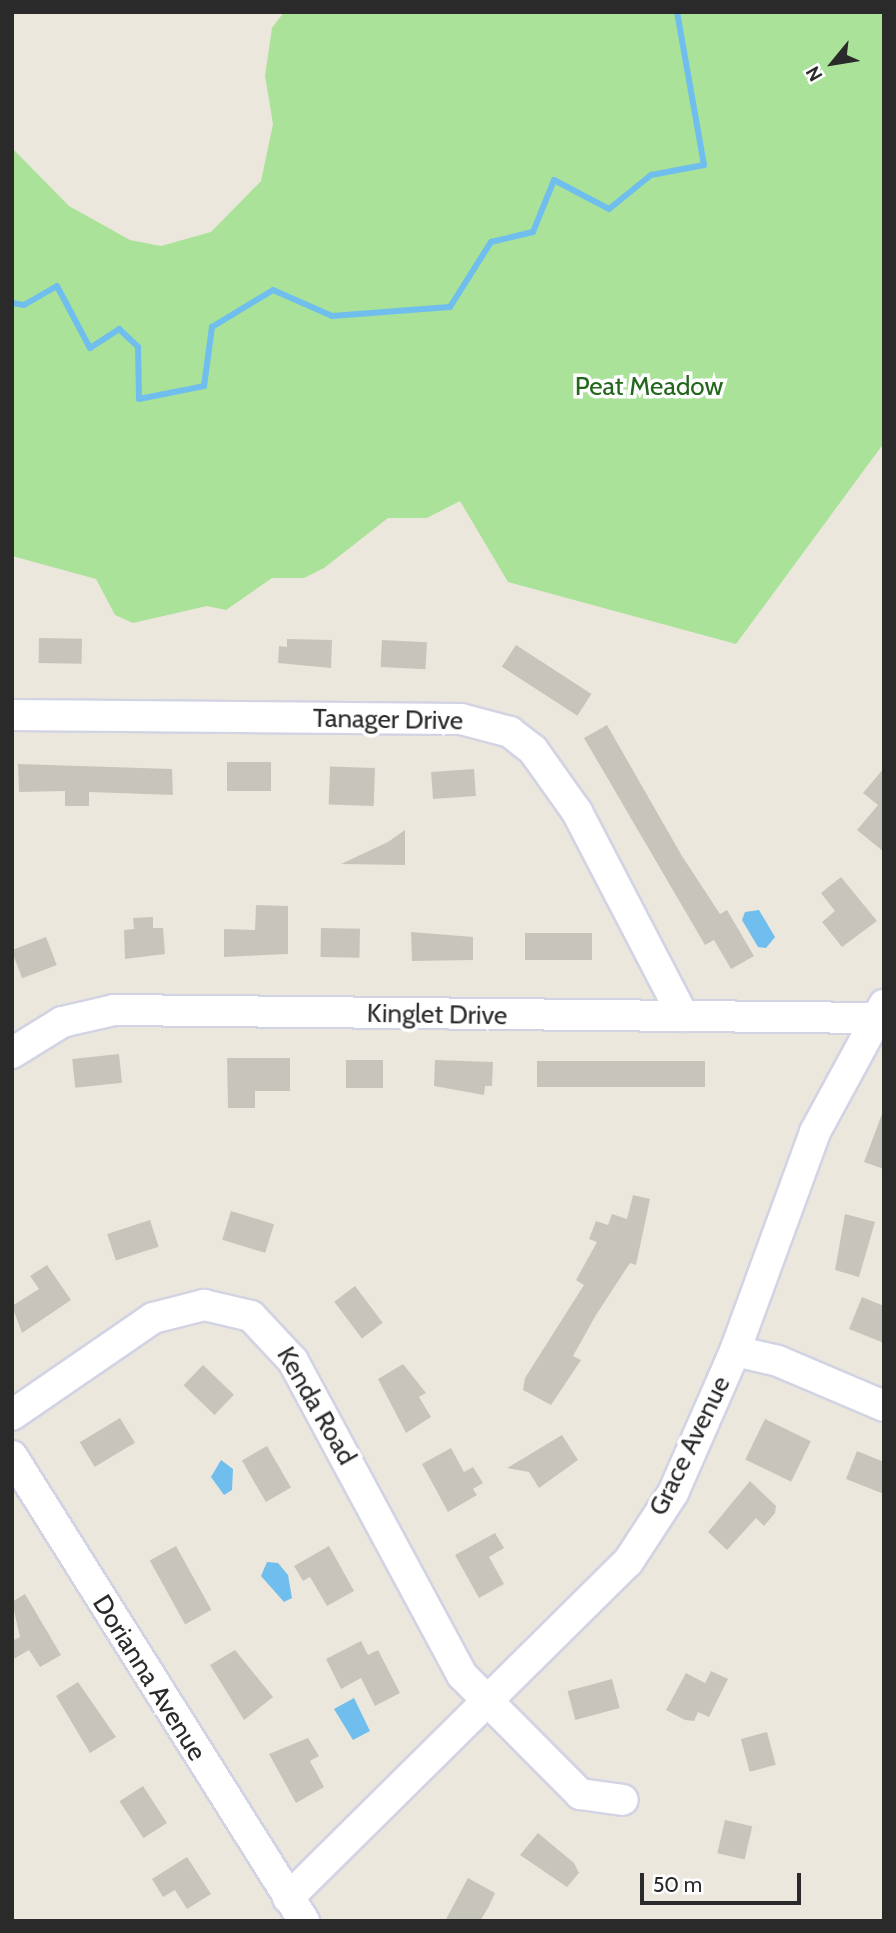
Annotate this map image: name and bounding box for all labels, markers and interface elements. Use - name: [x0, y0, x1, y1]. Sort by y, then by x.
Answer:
- north arrow: [798, 28, 868, 98]
- text: N: [801, 62, 828, 85]
- park label: Peat Meadow: [575, 371, 723, 403]
- street label: Tanager Drive: [313, 703, 463, 737]
- street label: Kinglet Drive: [366, 998, 508, 1032]
- street label: Kenda Road: [270, 1342, 362, 1470]
- street label: Grace Avenue: [643, 1371, 737, 1521]
- street label: Dorianna Avenue: [86, 1590, 212, 1766]
- scale bar: [644, 1860, 805, 1904]
- text: 50 m: [653, 1872, 702, 1897]

